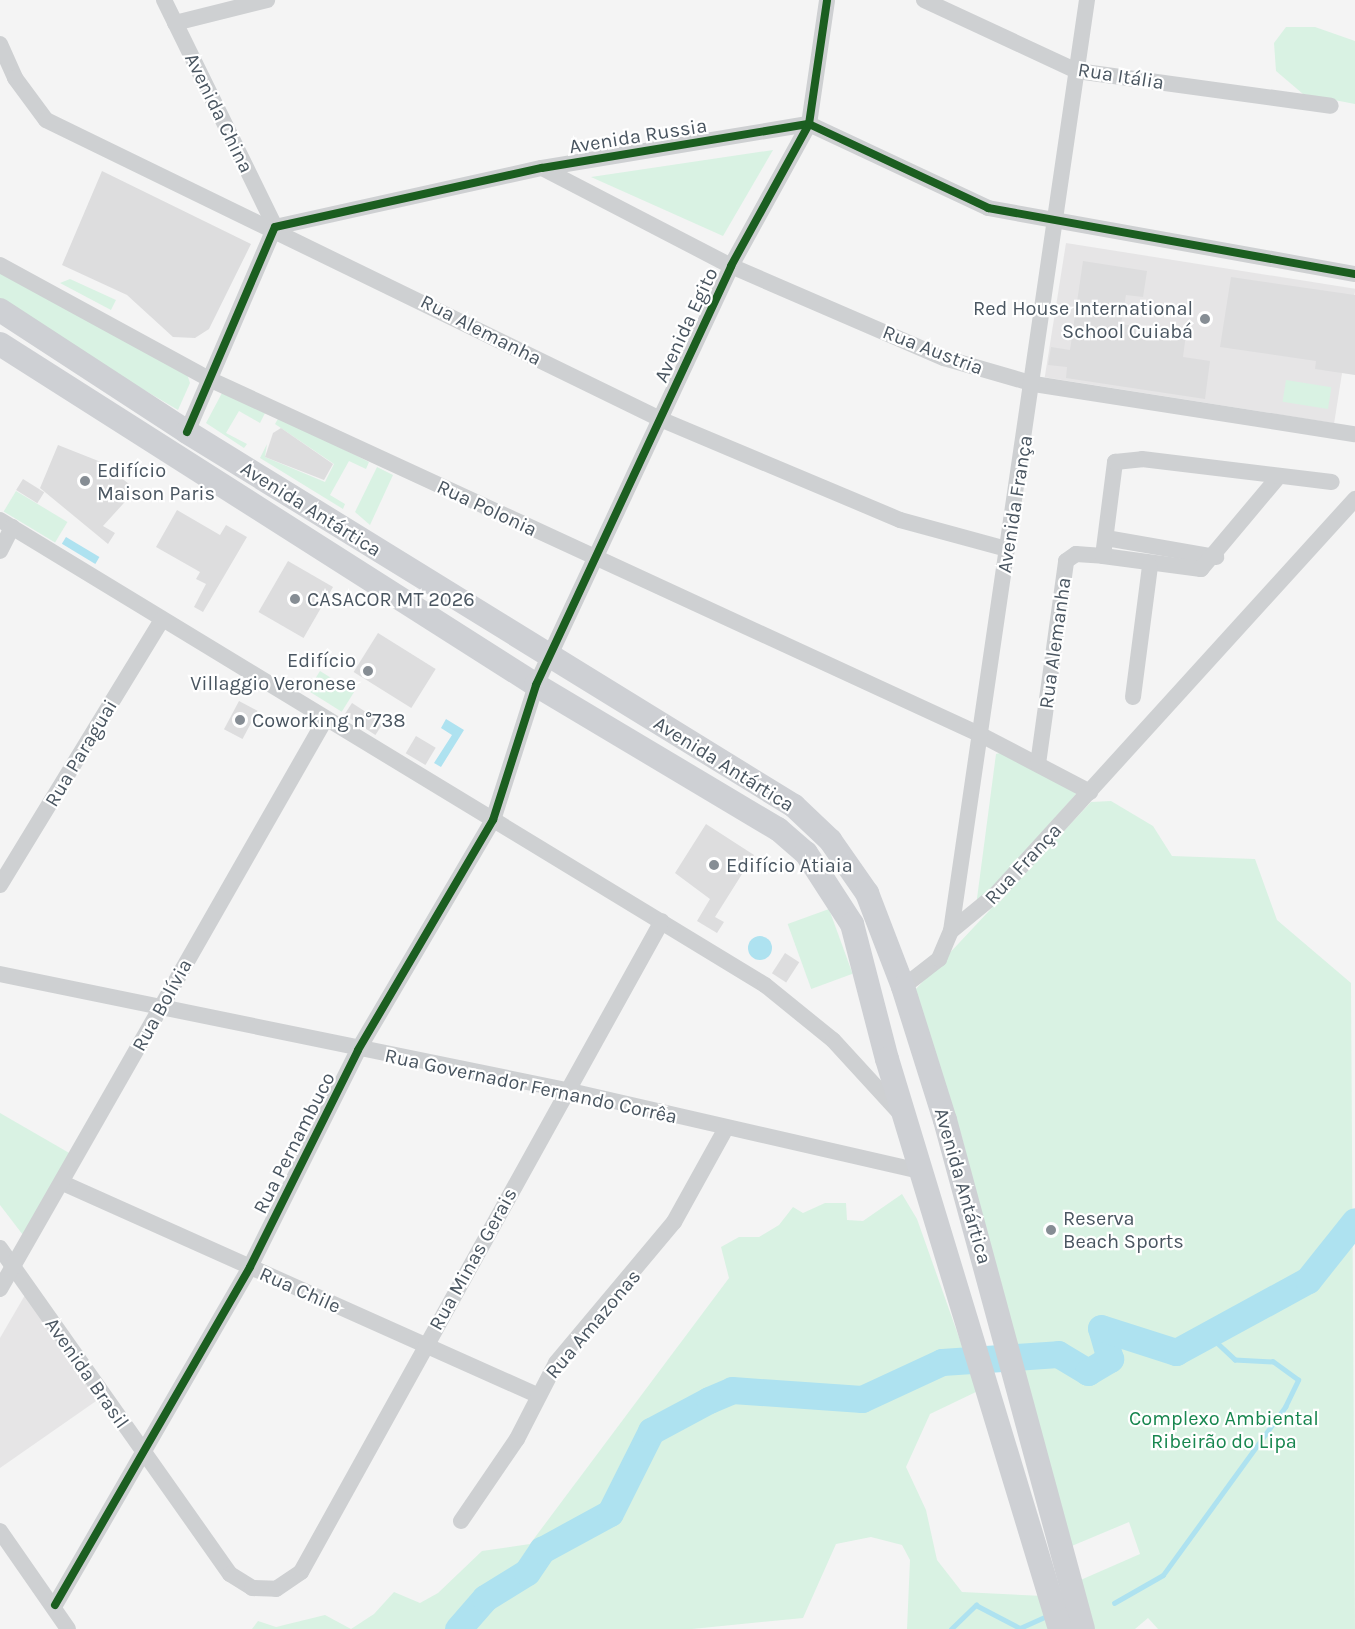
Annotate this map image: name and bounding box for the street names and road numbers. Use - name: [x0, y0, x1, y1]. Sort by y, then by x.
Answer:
- street label: Avenida China: [180, 49, 258, 177]
- street label: Rua Itália: [1076, 57, 1166, 95]
- street label: Avenida Russia: [567, 113, 709, 159]
- street label: Avenida Egito: [649, 264, 723, 386]
- street label: Rua Alemanha: [417, 289, 545, 371]
- street label: Rua Austria: [879, 320, 987, 380]
- street label: Avenida França: [992, 433, 1038, 575]
- street label: Avenida Antártica: [236, 456, 386, 562]
- street label: Rua Polonia: [433, 474, 541, 542]
- street label: Rua Alemanha: [1034, 576, 1076, 710]
- street label: Rua Paraguai: [40, 695, 122, 811]
- street label: Avenida Antártica: [649, 711, 799, 817]
- street label: Rua França: [979, 818, 1067, 910]
- street label: Rua Bolívia: [127, 955, 197, 1055]
- street label: Rua Governador Fernando Corrêa: [383, 1043, 679, 1129]
- street label: Rua Pernambuco: [248, 1068, 340, 1218]
- street label: Avenida Antártica: [929, 1105, 997, 1267]
- street label: Rua Minas Gerais: [424, 1184, 522, 1334]
- street label: Rua Chile: [256, 1261, 344, 1319]
- street label: Rua Amazonas: [540, 1264, 646, 1384]
- street label: Avenida Brasil: [40, 1313, 134, 1433]

